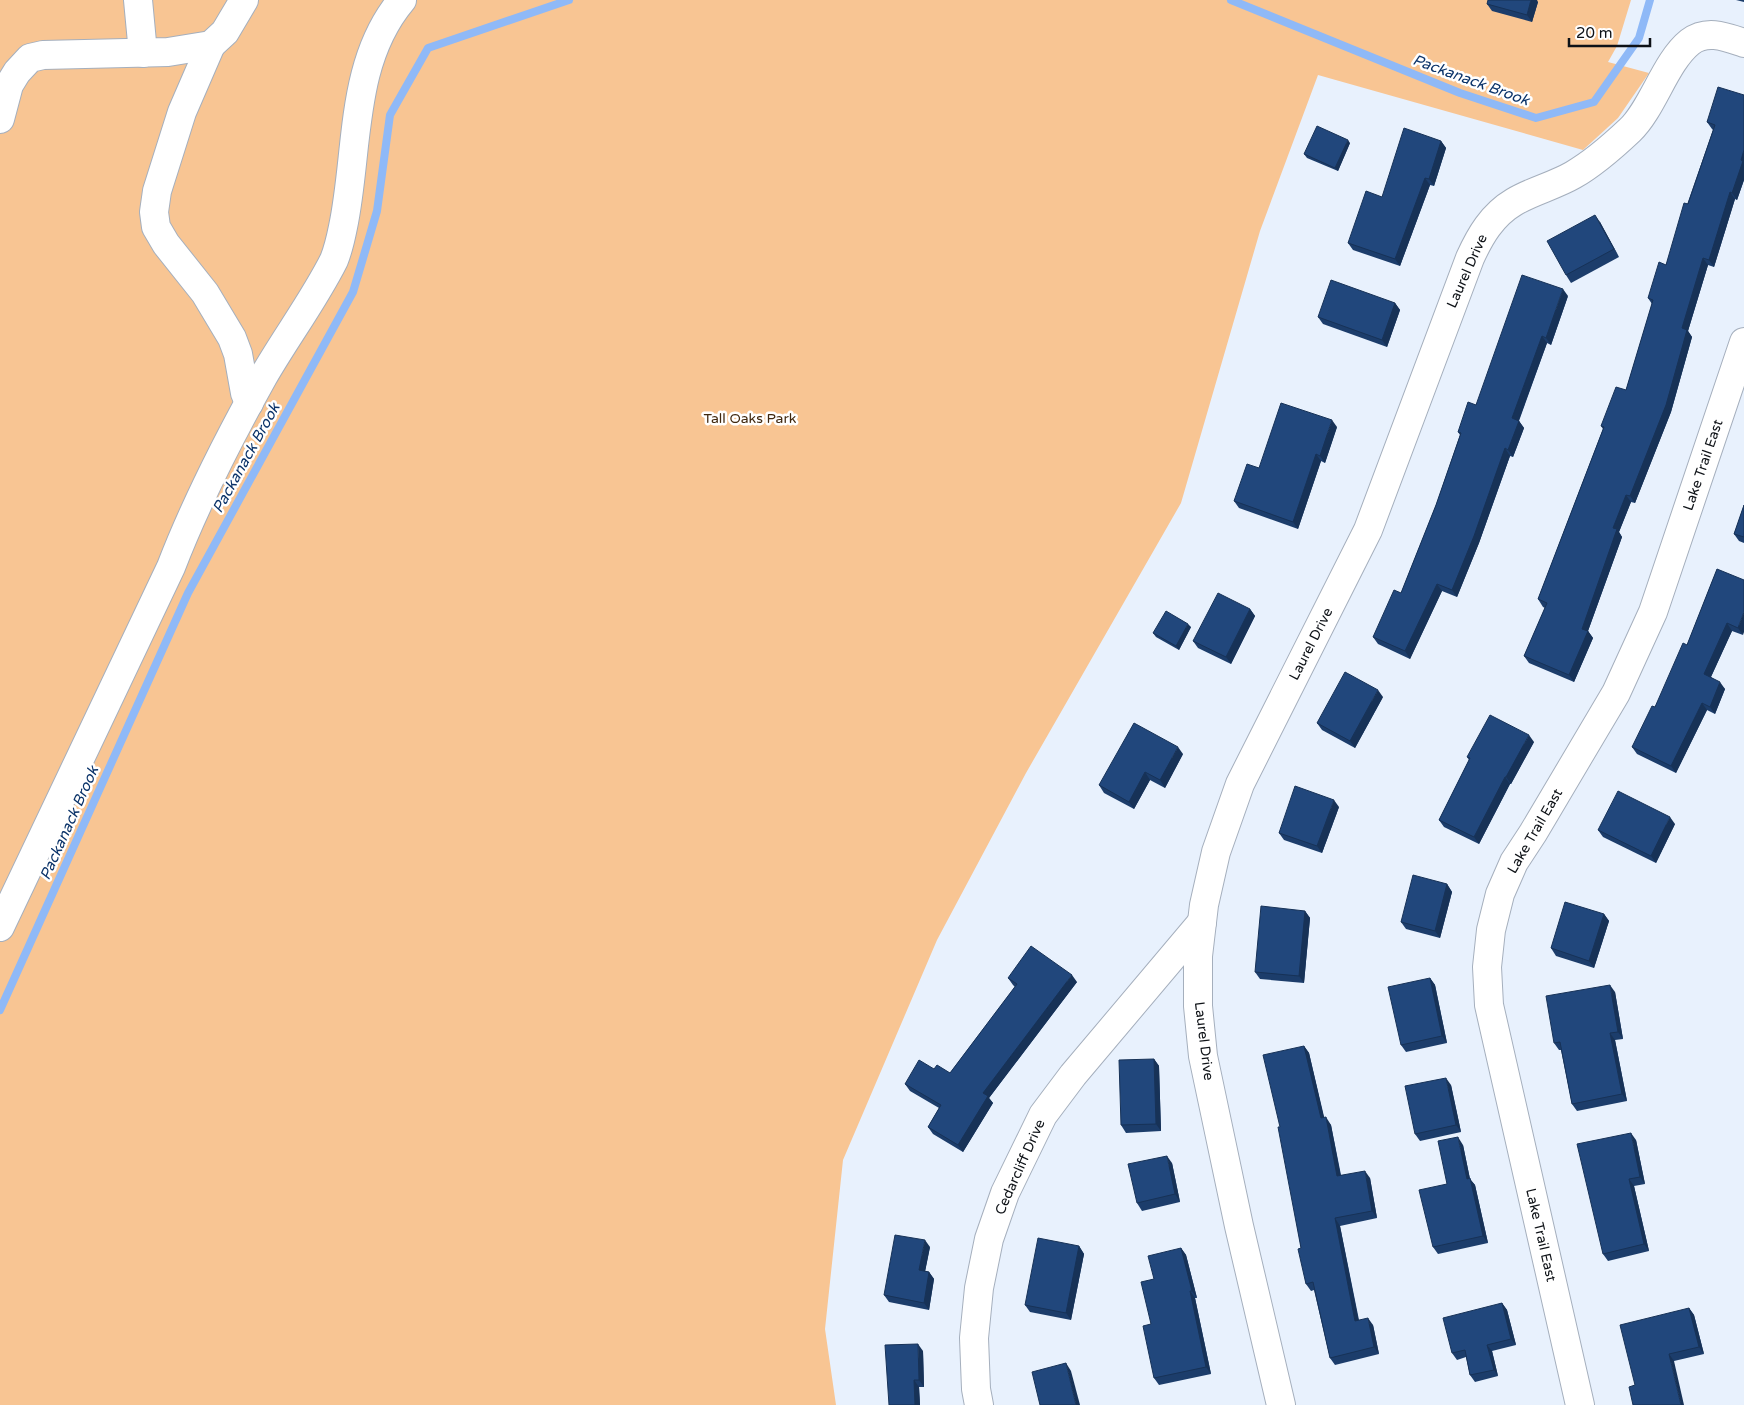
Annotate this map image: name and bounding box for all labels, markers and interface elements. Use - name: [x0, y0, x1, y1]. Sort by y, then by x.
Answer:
- scale bar: [1569, 15, 1650, 47]
- text: 20 m: [1576, 24, 1613, 42]
- water label: Packanack Brook: [1410, 51, 1533, 110]
- street label: Laurel Drive: [1443, 231, 1491, 311]
- water label: Packanack Brook: [208, 399, 284, 516]
- park label: Tall Oaks Park: [704, 410, 797, 427]
- street label: Lake Trail East: [1679, 417, 1727, 513]
- street label: Laurel Drive: [1285, 605, 1337, 683]
- water label: Packanack Brook: [36, 762, 103, 883]
- street label: Lake Trail East: [1504, 785, 1566, 876]
- street label: Laurel Drive: [1191, 1001, 1217, 1081]
- street label: Cedarcliff Drive: [991, 1117, 1049, 1217]
- street label: Lake Trail East: [1522, 1187, 1560, 1284]

